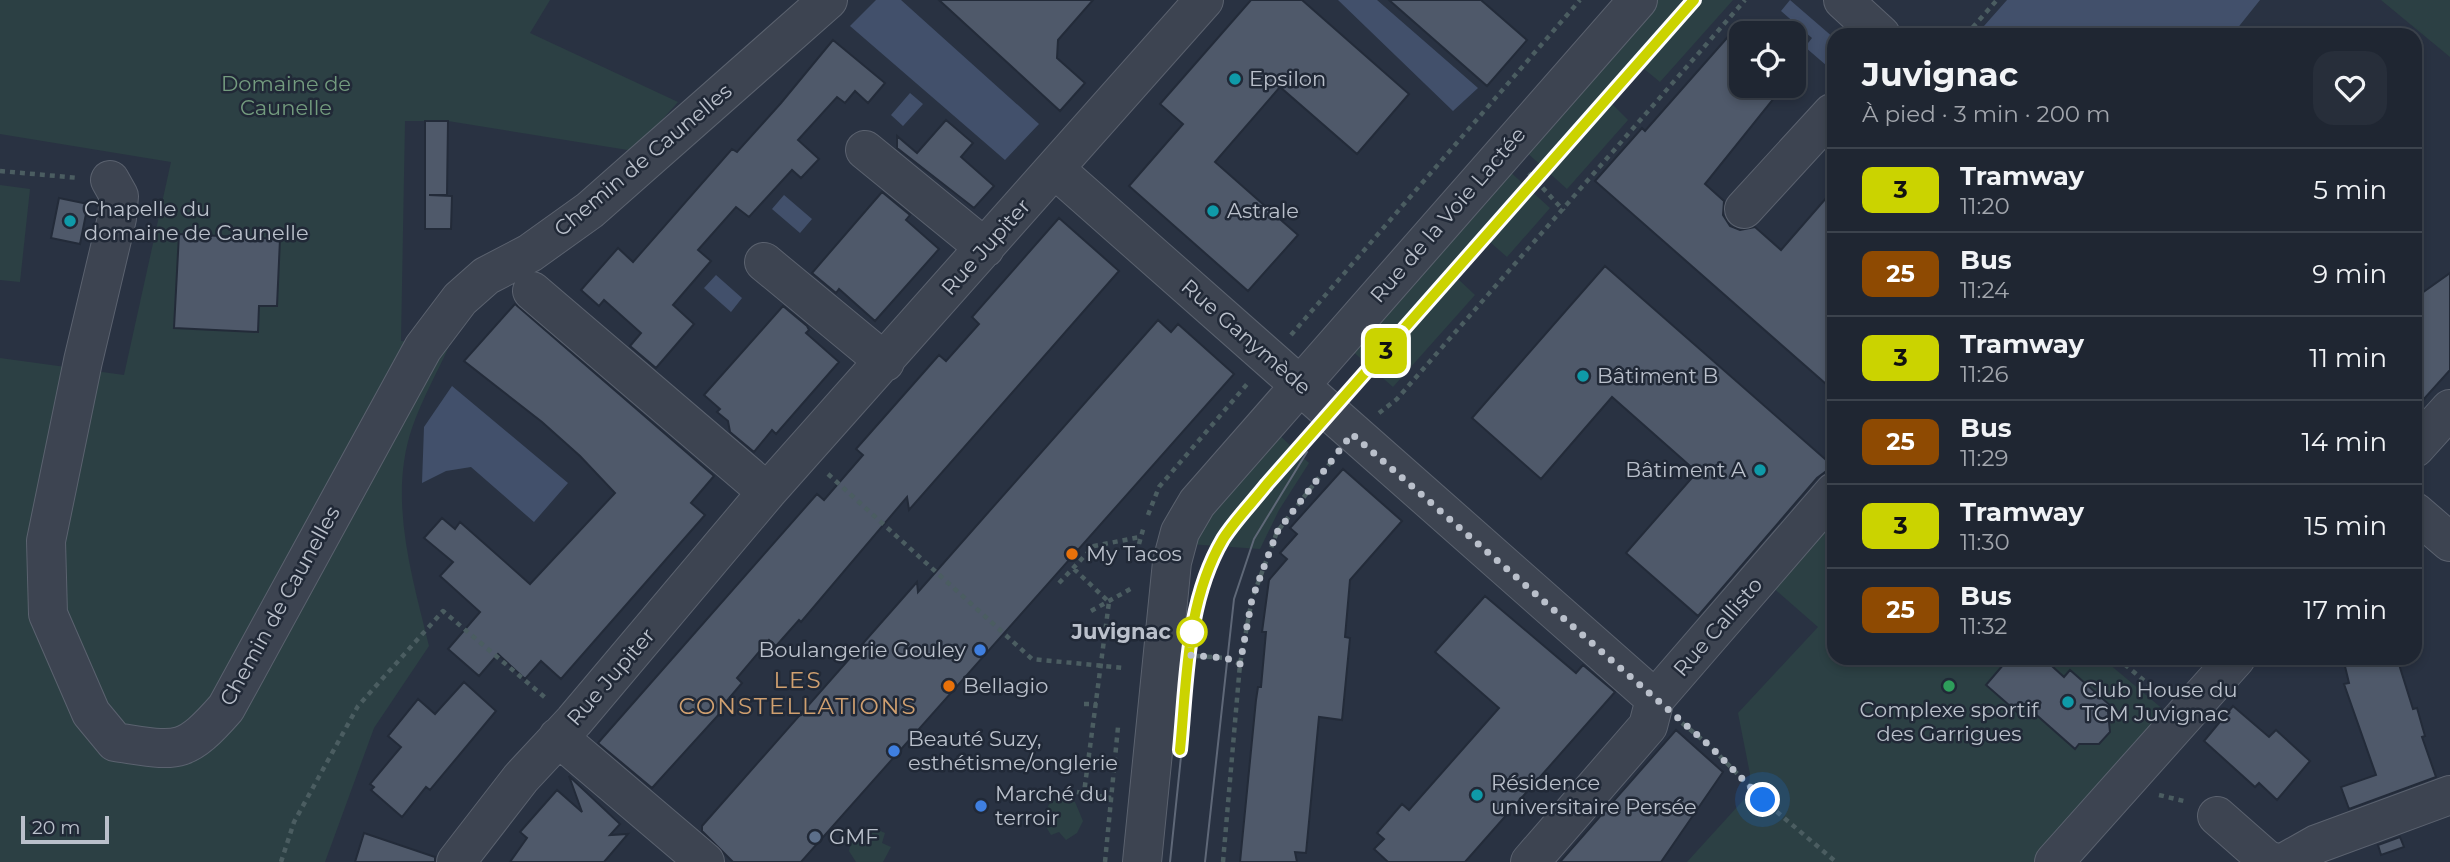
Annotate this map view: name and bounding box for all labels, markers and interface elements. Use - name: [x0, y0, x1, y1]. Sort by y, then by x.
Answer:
- map controls: [1729, 21, 1806, 98]
- button: locate: [1729, 21, 1806, 98]
- button: heart: [2313, 51, 2387, 125]
- text: Juvignac: [1862, 54, 2018, 94]
- place label: Epsilon: [1249, 66, 1326, 91]
- park label: Domaine de Caunelle: [221, 71, 351, 120]
- marker: Epsilon: [1227, 71, 1243, 87]
- street label: Chemin de Caunelles: [549, 78, 737, 241]
- text: À pied · 3 min · 200 m: [1862, 100, 2111, 128]
- street label: Rue de la Voie Lactée: [1365, 122, 1531, 307]
- text: Tramway: [1960, 160, 2084, 192]
- text: 5 min: [2313, 174, 2387, 206]
- text: 3: [1893, 175, 1908, 204]
- text: 11:20: [1960, 192, 2010, 220]
- street label: Rue Jupiter: [936, 193, 1035, 300]
- place label: Chapelle du domaine de Caunelle: [84, 196, 309, 245]
- place label: Astrale: [1227, 198, 1299, 223]
- marker: Astrale: [1205, 203, 1221, 219]
- marker: Chapelle du domaine de Caunelle: [62, 213, 78, 229]
- text: Bus: [1960, 244, 2012, 276]
- text: 9 min: [2312, 258, 2387, 290]
- text: 25: [1886, 259, 1915, 288]
- street label: Rue Ganymède: [1177, 274, 1316, 400]
- text: 11:24: [1960, 276, 2009, 304]
- line badge: 3: [1363, 328, 1409, 374]
- text: Tramway: [1960, 328, 2084, 360]
- text: 3: [1379, 336, 1393, 365]
- text: 11 min: [2309, 342, 2387, 374]
- text: 3: [1893, 343, 1908, 372]
- text: 11:26: [1960, 360, 2009, 388]
- place label: Bâtiment B: [1597, 363, 1718, 388]
- marker: Bâtiment B: [1575, 368, 1591, 384]
- text: Bus: [1960, 412, 2012, 444]
- text: 14 min: [2301, 426, 2387, 458]
- text: 25: [1886, 427, 1915, 456]
- text: 11:29: [1960, 444, 2009, 472]
- place label: Bâtiment A: [1625, 457, 1747, 482]
- marker: Bâtiment A: [1752, 462, 1768, 478]
- text: Tramway: [1960, 496, 2084, 528]
- street label: Chemin de Caunelles: [214, 502, 345, 710]
- text: 15 min: [2304, 510, 2387, 542]
- text: 3: [1893, 511, 1908, 540]
- text: 11:30: [1960, 528, 2010, 556]
- place label: My Tacos: [1086, 541, 1182, 566]
- marker: My Tacos: [1064, 546, 1080, 562]
- street label: Rue Callisto: [1668, 572, 1767, 681]
- text: Bus: [1960, 580, 2012, 612]
- text: 17 min: [2303, 594, 2387, 626]
- text: 25: [1886, 595, 1915, 624]
- text: 11:32: [1960, 612, 2007, 640]
- marker: Juvignac: [1177, 617, 1207, 647]
- place label: Juvignac: [1071, 619, 1172, 644]
- street label: Rue Jupiter: [561, 623, 660, 731]
- place label: Boulangerie Gouley: [758, 637, 967, 662]
- marker: Boulangerie Gouley: [972, 642, 988, 658]
- district label: LES CONSTELLATIONS: [678, 666, 918, 720]
- place label: Bellagio: [963, 673, 1048, 698]
- place label: Club House du TCM Juvignac: [2082, 677, 2238, 726]
- marker: Bellagio: [941, 678, 957, 694]
- marker: Complexe sportif des Garrigues: [1941, 678, 1957, 694]
- marker: Club House du TCM Juvignac: [2060, 694, 2076, 710]
- place label: Complexe sportif des Garrigues: [1860, 697, 2039, 746]
- place label: Beauté Suzy, esthétisme/onglerie: [908, 726, 1118, 775]
- marker: Beauté Suzy, esthétisme/onglerie: [886, 743, 902, 759]
- place label: Résidence universitaire Persée: [1491, 770, 1697, 819]
- place label: Marché du terroir: [995, 781, 1108, 830]
- your location: [1745, 782, 1780, 817]
- marker: Résidence universitaire Persée: [1469, 787, 1485, 803]
- marker: Marché du terroir: [973, 798, 989, 814]
- scale bar: [21, 813, 108, 845]
- text: 20 m: [32, 816, 80, 839]
- place label: GMF: [829, 824, 879, 849]
- marker: GMF: [807, 829, 823, 845]

